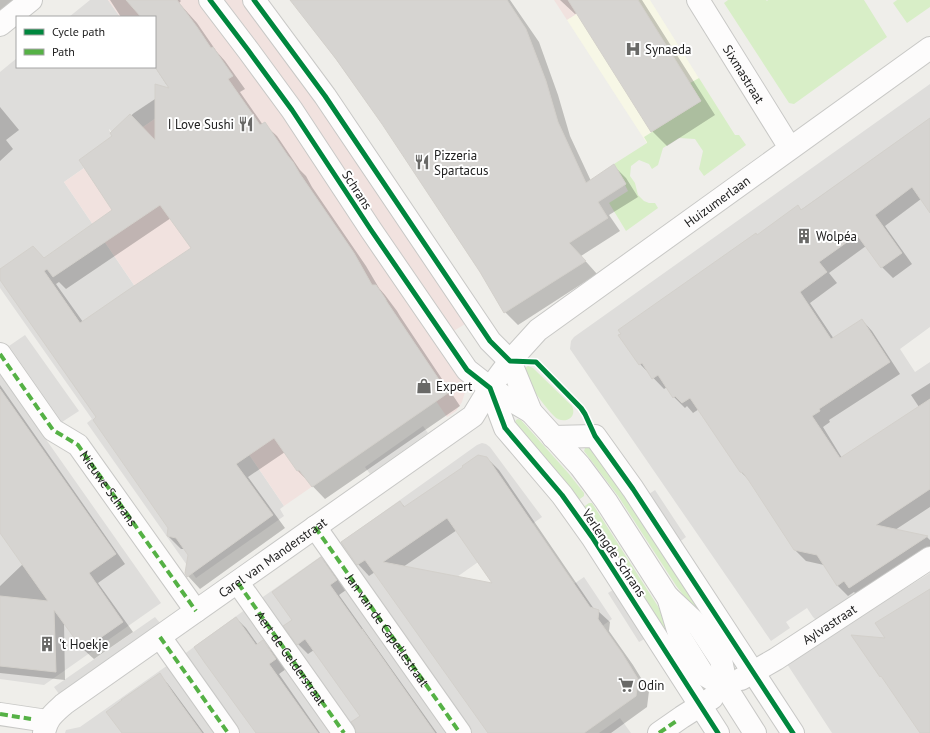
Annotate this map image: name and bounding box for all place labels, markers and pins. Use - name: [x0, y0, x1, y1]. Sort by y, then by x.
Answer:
- hospital icon: Synaeda: [624, 40, 642, 58]
- place label: Synaeda: [645, 41, 692, 58]
- restaurant icon: I Love Sushi: [237, 115, 255, 133]
- place label: I Love Sushi: [168, 116, 234, 133]
- place label: Pizzeria Spartacus: [434, 147, 488, 179]
- restaurant icon: Pizzeria Spartacus: [413, 153, 431, 171]
- building icon: Wolpéa: [795, 227, 813, 245]
- place label: Wolpéa: [816, 228, 857, 245]
- shop icon: Expert: [415, 377, 433, 395]
- place label: Expert: [436, 378, 473, 395]
- building icon: 't Hoekje: [38, 635, 56, 653]
- place label: 't Hoekje: [59, 636, 108, 653]
- supermarket icon: Odin: [617, 676, 635, 694]
- place label: Odin: [638, 677, 664, 694]

